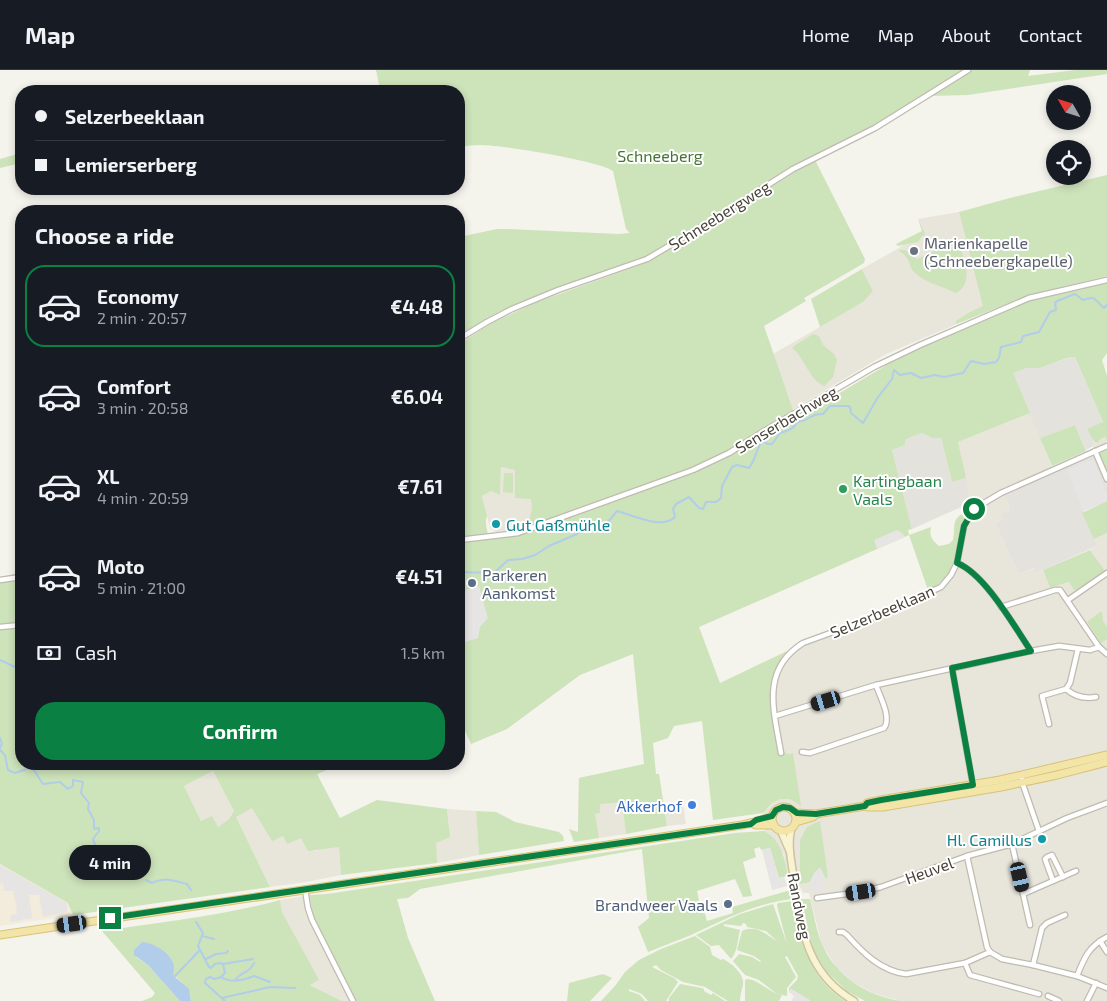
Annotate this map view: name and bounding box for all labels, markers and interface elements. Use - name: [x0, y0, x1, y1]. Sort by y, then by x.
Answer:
- text: Map: [25, 20, 75, 49]
- text: Home: [802, 24, 850, 46]
- text: Map: [878, 24, 914, 46]
- text: About: [942, 24, 991, 46]
- text: Contact: [1019, 24, 1082, 46]
- north arrow: [1046, 85, 1091, 130]
- map controls: [1046, 85, 1091, 185]
- text: Selzerbeeklaan: [65, 105, 205, 128]
- button: locate: [1046, 140, 1091, 185]
- park label: Schneeberg: [617, 146, 703, 165]
- text: Lemierserberg: [65, 153, 197, 176]
- street label: Schneebergweg: [665, 176, 773, 254]
- text: Choose a ride: [35, 222, 174, 248]
- place label: Marienkapelle (Schneebergkapelle): [924, 233, 1073, 270]
- marker: Marienkapelle (Schneebergkapelle): [908, 245, 920, 257]
- icon: car: [37, 284, 82, 329]
- text: Economy: [97, 285, 179, 308]
- text: €4.48: [390, 295, 443, 318]
- text: 2 min · 20:57: [97, 308, 187, 327]
- icon: car: [37, 374, 82, 419]
- text: Comfort: [97, 375, 171, 398]
- street label: Senserbachweg: [732, 381, 841, 457]
- text: €6.04: [391, 385, 443, 408]
- text: 3 min · 20:58: [97, 398, 188, 417]
- icon: car: [37, 464, 82, 509]
- text: XL: [97, 465, 119, 488]
- place label: Kartingbaan Vaals: [853, 471, 942, 508]
- text: €7.61: [398, 475, 443, 498]
- marker: Kartingbaan Vaals: [837, 483, 849, 495]
- text: 4 min · 20:59: [97, 488, 189, 507]
- route start: [963, 498, 985, 520]
- place label: Gut Gaßmühle: [506, 515, 610, 534]
- marker: Gut Gaßmühle: [490, 518, 502, 530]
- icon: car: [37, 554, 82, 599]
- text: Moto: [97, 555, 145, 578]
- text: €4.51: [395, 565, 443, 588]
- place label: Parkeren Aankomst: [482, 565, 555, 602]
- marker: Parkeren Aankomst: [466, 577, 478, 589]
- text: 5 min · 21:00: [97, 578, 186, 597]
- street label: Selzerbeeklaan: [827, 580, 937, 642]
- icon: cash: [35, 639, 63, 667]
- text: Cash: [75, 641, 117, 664]
- text: 1.5 km: [401, 643, 445, 662]
- car: [809, 689, 842, 713]
- button: Confirm: [35, 702, 445, 760]
- place label: Akkerhof: [617, 796, 683, 815]
- marker: Akkerhof: [686, 799, 698, 811]
- place label: Hl. Camillus: [947, 830, 1032, 849]
- marker: Hl. Camillus: [1036, 833, 1048, 845]
- callout: 4 min: [69, 846, 151, 880]
- street label: Heuvel: [902, 852, 956, 888]
- text: 4 min: [89, 853, 131, 872]
- car: [1009, 861, 1030, 893]
- street label: Randweg: [784, 871, 816, 941]
- car: [845, 882, 876, 902]
- place label: Brandweer Vaals: [595, 895, 718, 914]
- marker: Brandweer Vaals: [722, 898, 734, 910]
- route end: [99, 907, 121, 929]
- car: [56, 914, 87, 934]

